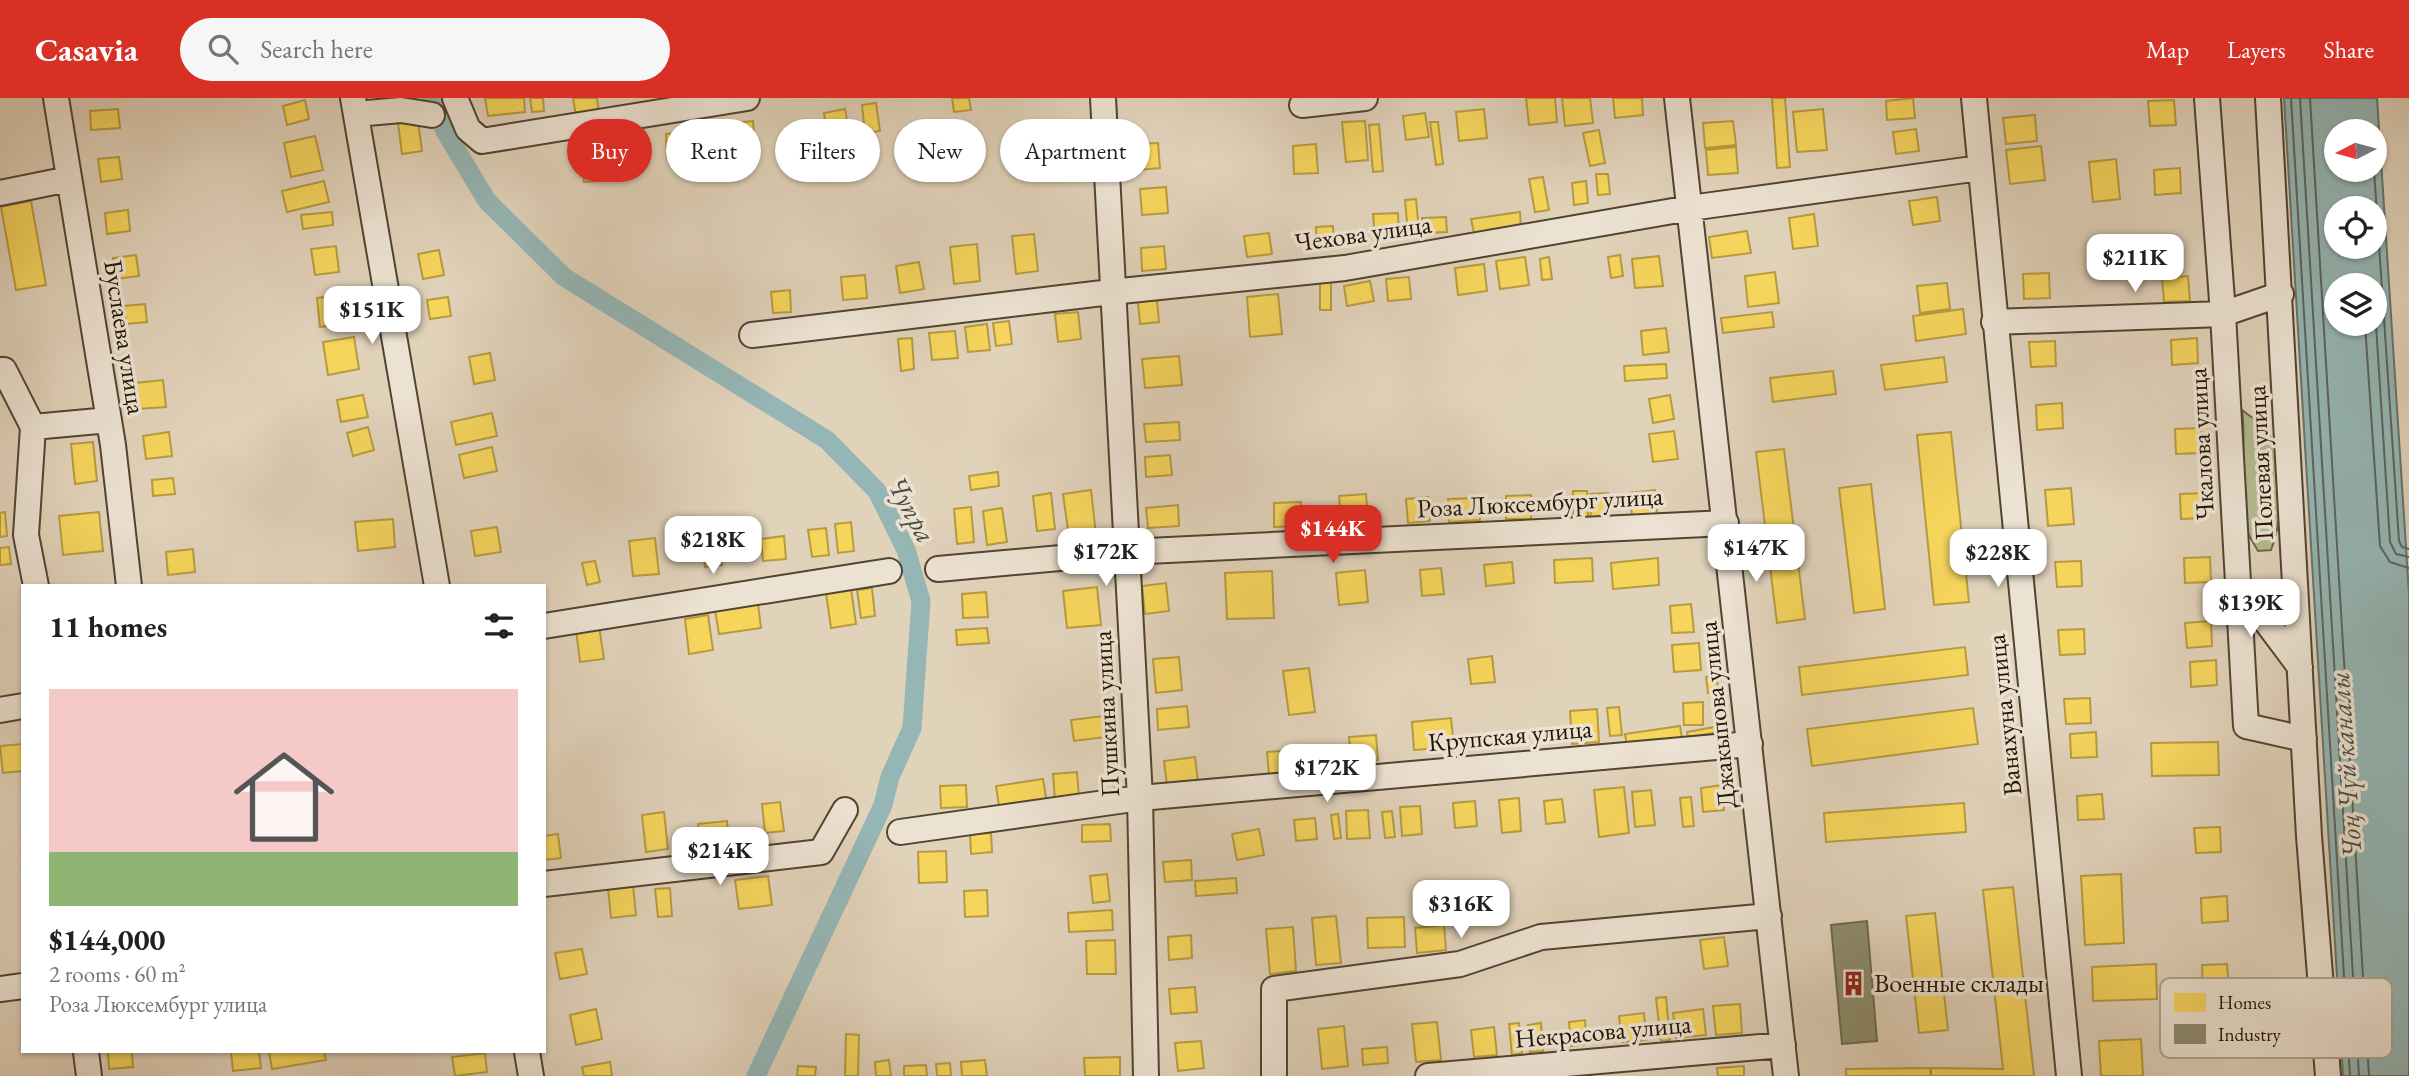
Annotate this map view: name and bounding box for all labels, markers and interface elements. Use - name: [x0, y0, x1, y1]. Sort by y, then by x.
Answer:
- search box: [180, 18, 670, 81]
- text: Casavia: [35, 28, 138, 71]
- icon: search: [204, 30, 242, 68]
- text: Search here: [260, 32, 373, 66]
- text: Map: [2146, 34, 2189, 65]
- text: Layers: [2227, 34, 2286, 65]
- text: Share: [2324, 34, 2374, 65]
- chip: Buy: [567, 119, 652, 182]
- chip: Rent: [666, 119, 761, 182]
- chip: Filters: [775, 119, 880, 182]
- chip: New: [894, 119, 986, 182]
- chip: Apartment: [1000, 119, 1150, 182]
- north arrow: [2324, 119, 2387, 182]
- map controls: [2324, 119, 2387, 336]
- button: locate: [2324, 196, 2387, 259]
- street label: Чехова улица: [1292, 206, 1434, 259]
- pin: $211K: [2086, 234, 2184, 294]
- text: $211K: [2103, 242, 2167, 272]
- street label: Буслаева улица: [96, 257, 154, 417]
- button: layers: [2324, 273, 2387, 336]
- pin: $151K: [323, 286, 421, 346]
- text: $151K: [340, 294, 404, 324]
- street label: Чкалова улица: [2180, 366, 2222, 521]
- street label: Полевая улица: [2239, 384, 2281, 541]
- water label: Чупра: [880, 469, 944, 549]
- street label: Роза Люксембург улица: [1416, 479, 1665, 525]
- pin: $144K: [1284, 505, 1382, 565]
- text: $144K: [1301, 513, 1365, 543]
- pin: $218K: [664, 517, 762, 576]
- text: $218K: [681, 524, 745, 554]
- pin: $147K: [1707, 524, 1805, 584]
- pin: $172K: [1057, 528, 1155, 588]
- pin: $228K: [1949, 530, 2047, 589]
- text: $147K: [1724, 532, 1788, 562]
- text: $172K: [1074, 536, 1138, 566]
- text: $228K: [1966, 537, 2030, 567]
- pin: $139K: [2202, 580, 2300, 639]
- text: $139K: [2219, 587, 2283, 617]
- text: 11 homes: [49, 607, 167, 646]
- icon: filters: [480, 607, 518, 645]
- street label: Джакыпова улица: [1690, 619, 1744, 810]
- street label: Пушкина улица: [1085, 629, 1127, 798]
- street label: Ванахуна улица: [1979, 632, 2029, 797]
- water label: Чоң Чүй каналы: [2321, 671, 2369, 859]
- street label: Крупская улица: [1427, 711, 1594, 759]
- icon: home: [221, 734, 347, 860]
- pin: $172K: [1278, 744, 1376, 804]
- text: $172K: [1295, 752, 1359, 782]
- pin: $214K: [671, 828, 769, 887]
- text: $214K: [688, 835, 752, 865]
- pin: $316K: [1412, 880, 1510, 940]
- text: $316K: [1429, 888, 1493, 918]
- text: $144,000: [49, 920, 165, 959]
- text: 2 rooms · 60 m²: [49, 959, 186, 989]
- place label: Военные склады: [1874, 966, 2044, 1000]
- building icon: Военные склады: [1840, 969, 1868, 997]
- legend: [2160, 978, 2392, 1058]
- text: Роза Люксембург улица: [49, 989, 267, 1019]
- text: Homes: [2218, 990, 2271, 1015]
- street label: Некрасова улица: [1513, 1006, 1693, 1056]
- text: Industry: [2218, 1022, 2282, 1047]

